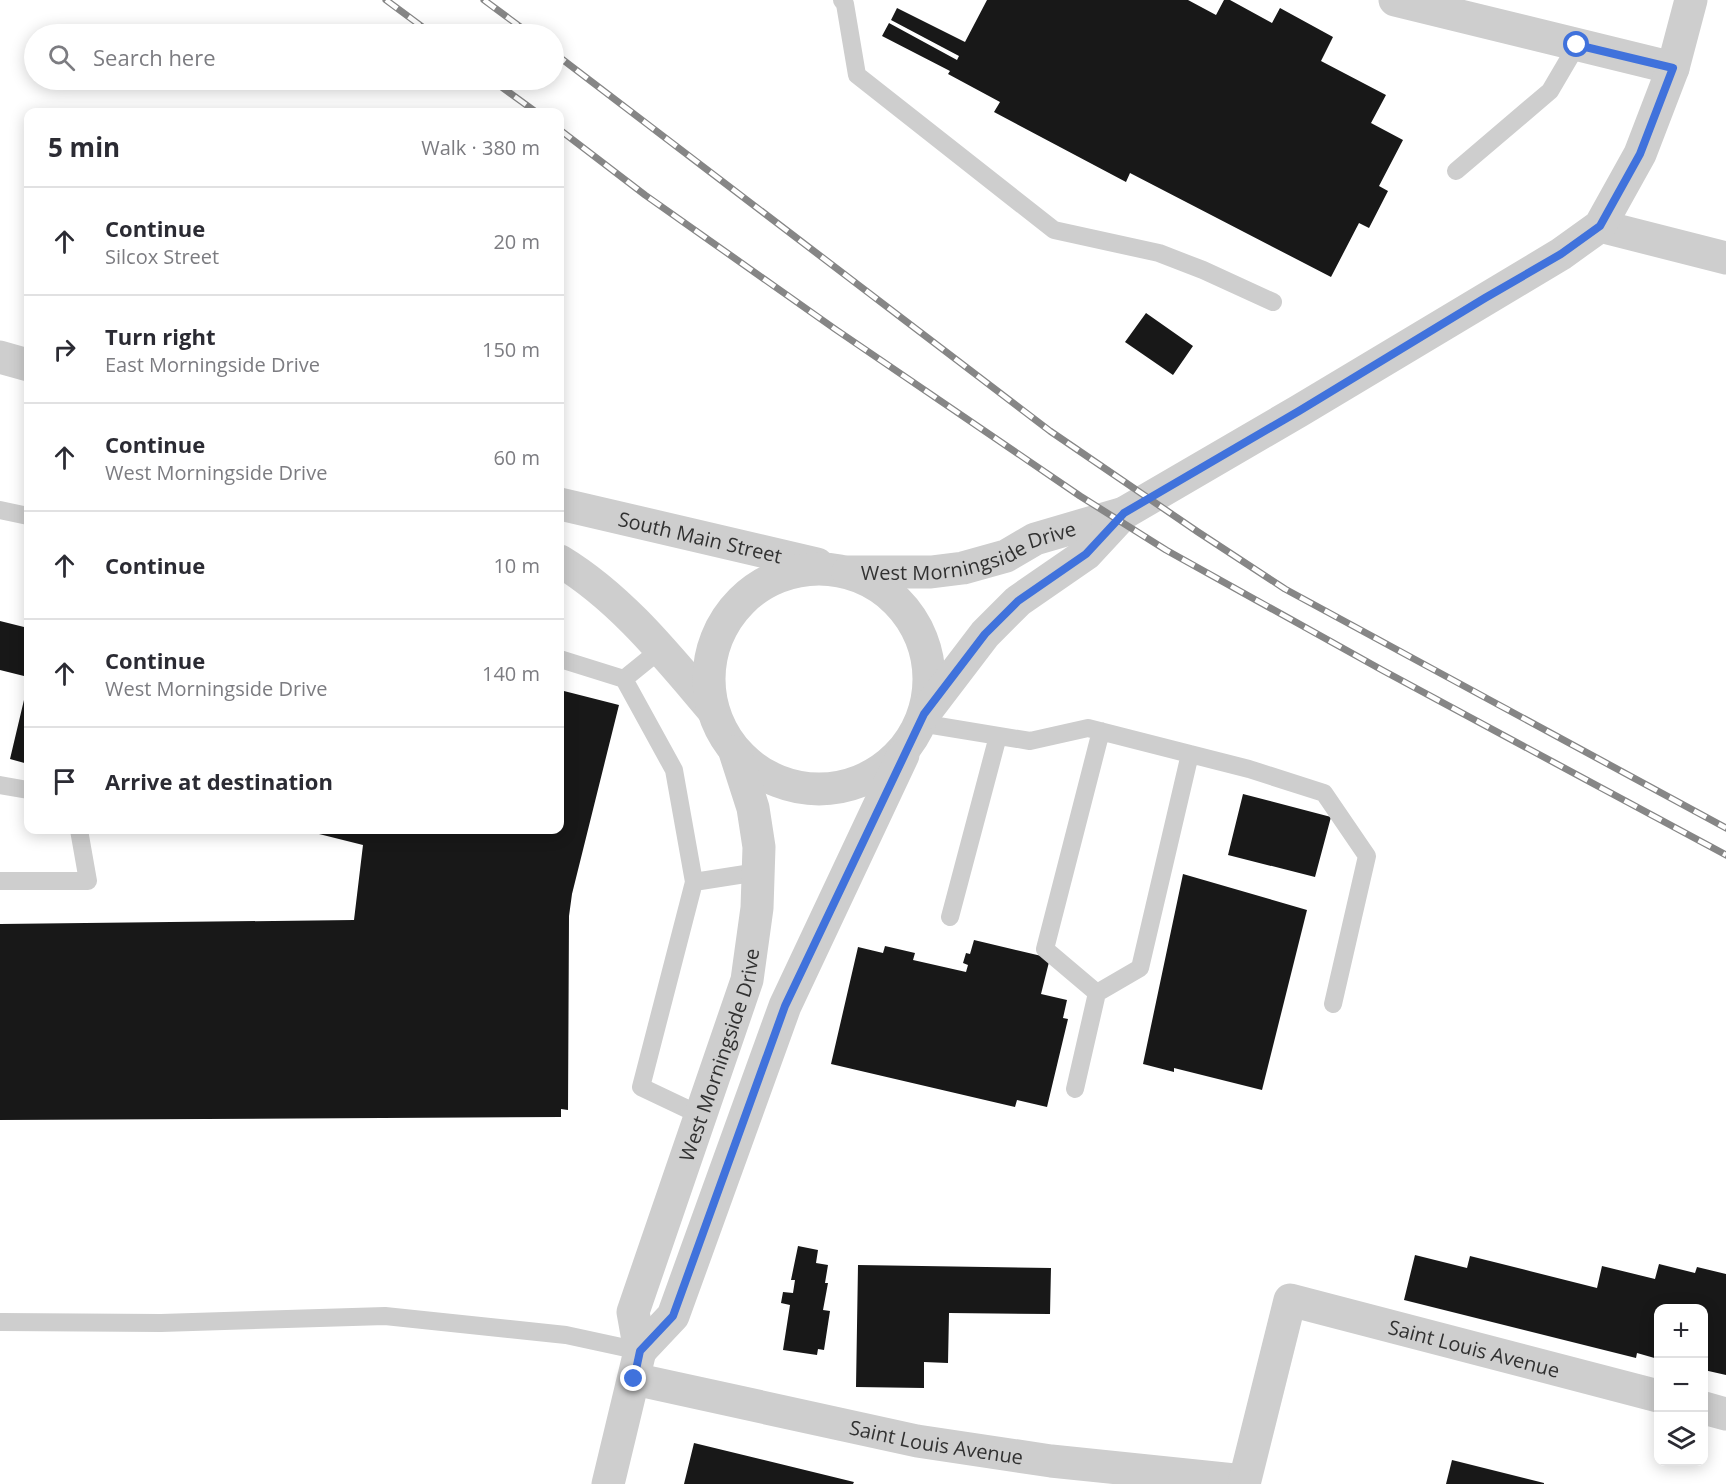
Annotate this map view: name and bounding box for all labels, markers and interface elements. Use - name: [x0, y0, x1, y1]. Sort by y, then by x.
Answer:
- search box: [24, 24, 564, 90]
- route start: [1563, 31, 1589, 57]
- icon: search: [45, 41, 78, 74]
- text: Search here: [93, 42, 216, 72]
- text: 5 min: [48, 129, 120, 165]
- text: Walk · 380 m: [421, 134, 540, 161]
- text: Continue: [105, 213, 205, 243]
- icon: ahead: [48, 225, 81, 258]
- text: 20 m: [493, 228, 540, 255]
- text: Silcox Street: [105, 243, 219, 270]
- text: Turn right: [105, 321, 216, 351]
- icon: right: [48, 333, 81, 366]
- text: 150 m: [482, 336, 540, 363]
- text: East Morningside Drive: [105, 351, 320, 378]
- text: Continue: [105, 429, 205, 459]
- icon: ahead: [48, 441, 81, 474]
- text: 60 m: [493, 444, 540, 471]
- text: West Morningside Drive: [105, 459, 327, 486]
- street label: South Main Street: [616, 505, 785, 569]
- street label: West Morningside Drive: [861, 514, 1079, 586]
- icon: ahead: [48, 549, 81, 582]
- text: Continue: [105, 550, 205, 580]
- text: 10 m: [493, 552, 540, 579]
- text: Continue: [105, 645, 205, 675]
- icon: ahead: [48, 657, 81, 690]
- text: 140 m: [482, 660, 540, 687]
- text: West Morningside Drive: [105, 675, 327, 702]
- icon: arrive: [48, 765, 81, 798]
- text: Arrive at destination: [105, 766, 333, 796]
- street label: West Morningside Drive: [672, 947, 765, 1165]
- map controls: [1654, 1304, 1708, 1466]
- button: +: [1654, 1304, 1708, 1358]
- street label: Saint Louis Avenue: [1386, 1313, 1563, 1383]
- button: −: [1654, 1358, 1708, 1412]
- route end: [620, 1365, 646, 1391]
- button: layers: [1654, 1412, 1708, 1466]
- street label: Saint Louis Avenue: [847, 1413, 1025, 1470]

